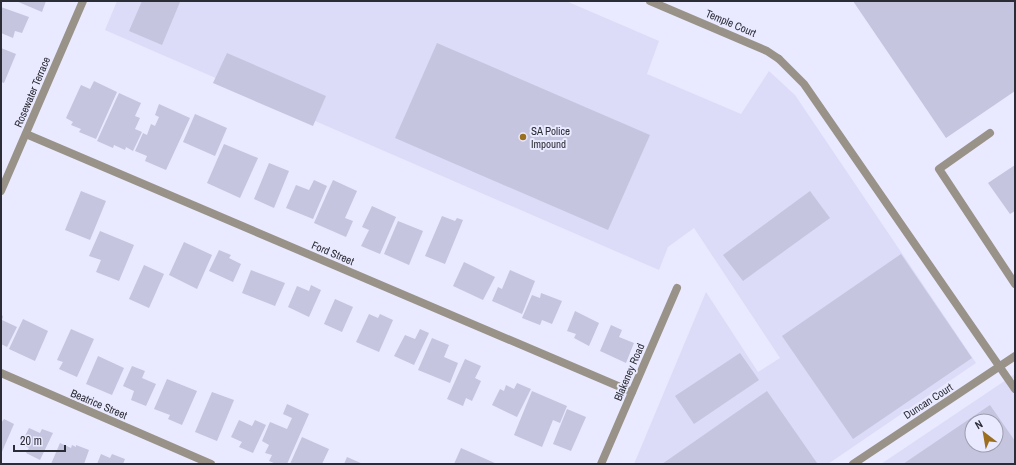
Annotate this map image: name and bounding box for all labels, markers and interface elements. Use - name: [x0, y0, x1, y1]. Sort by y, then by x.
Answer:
- street label: Temple Court: [704, 6, 759, 40]
- street label: Rosewater Terrace: [11, 54, 53, 130]
- place label: SA Police Impound: [531, 124, 570, 151]
- marker: SA Police Impound: [518, 132, 528, 142]
- street label: Ford Street: [310, 238, 357, 268]
- street label: Blakeney Road: [611, 341, 647, 403]
- street label: Duncan Court: [901, 380, 956, 422]
- street label: Beatrice Street: [69, 386, 130, 422]
- north arrow: [964, 413, 1004, 453]
- text: N: [972, 417, 985, 432]
- scale bar: [14, 427, 65, 453]
- text: 20 m: [20, 433, 42, 449]

